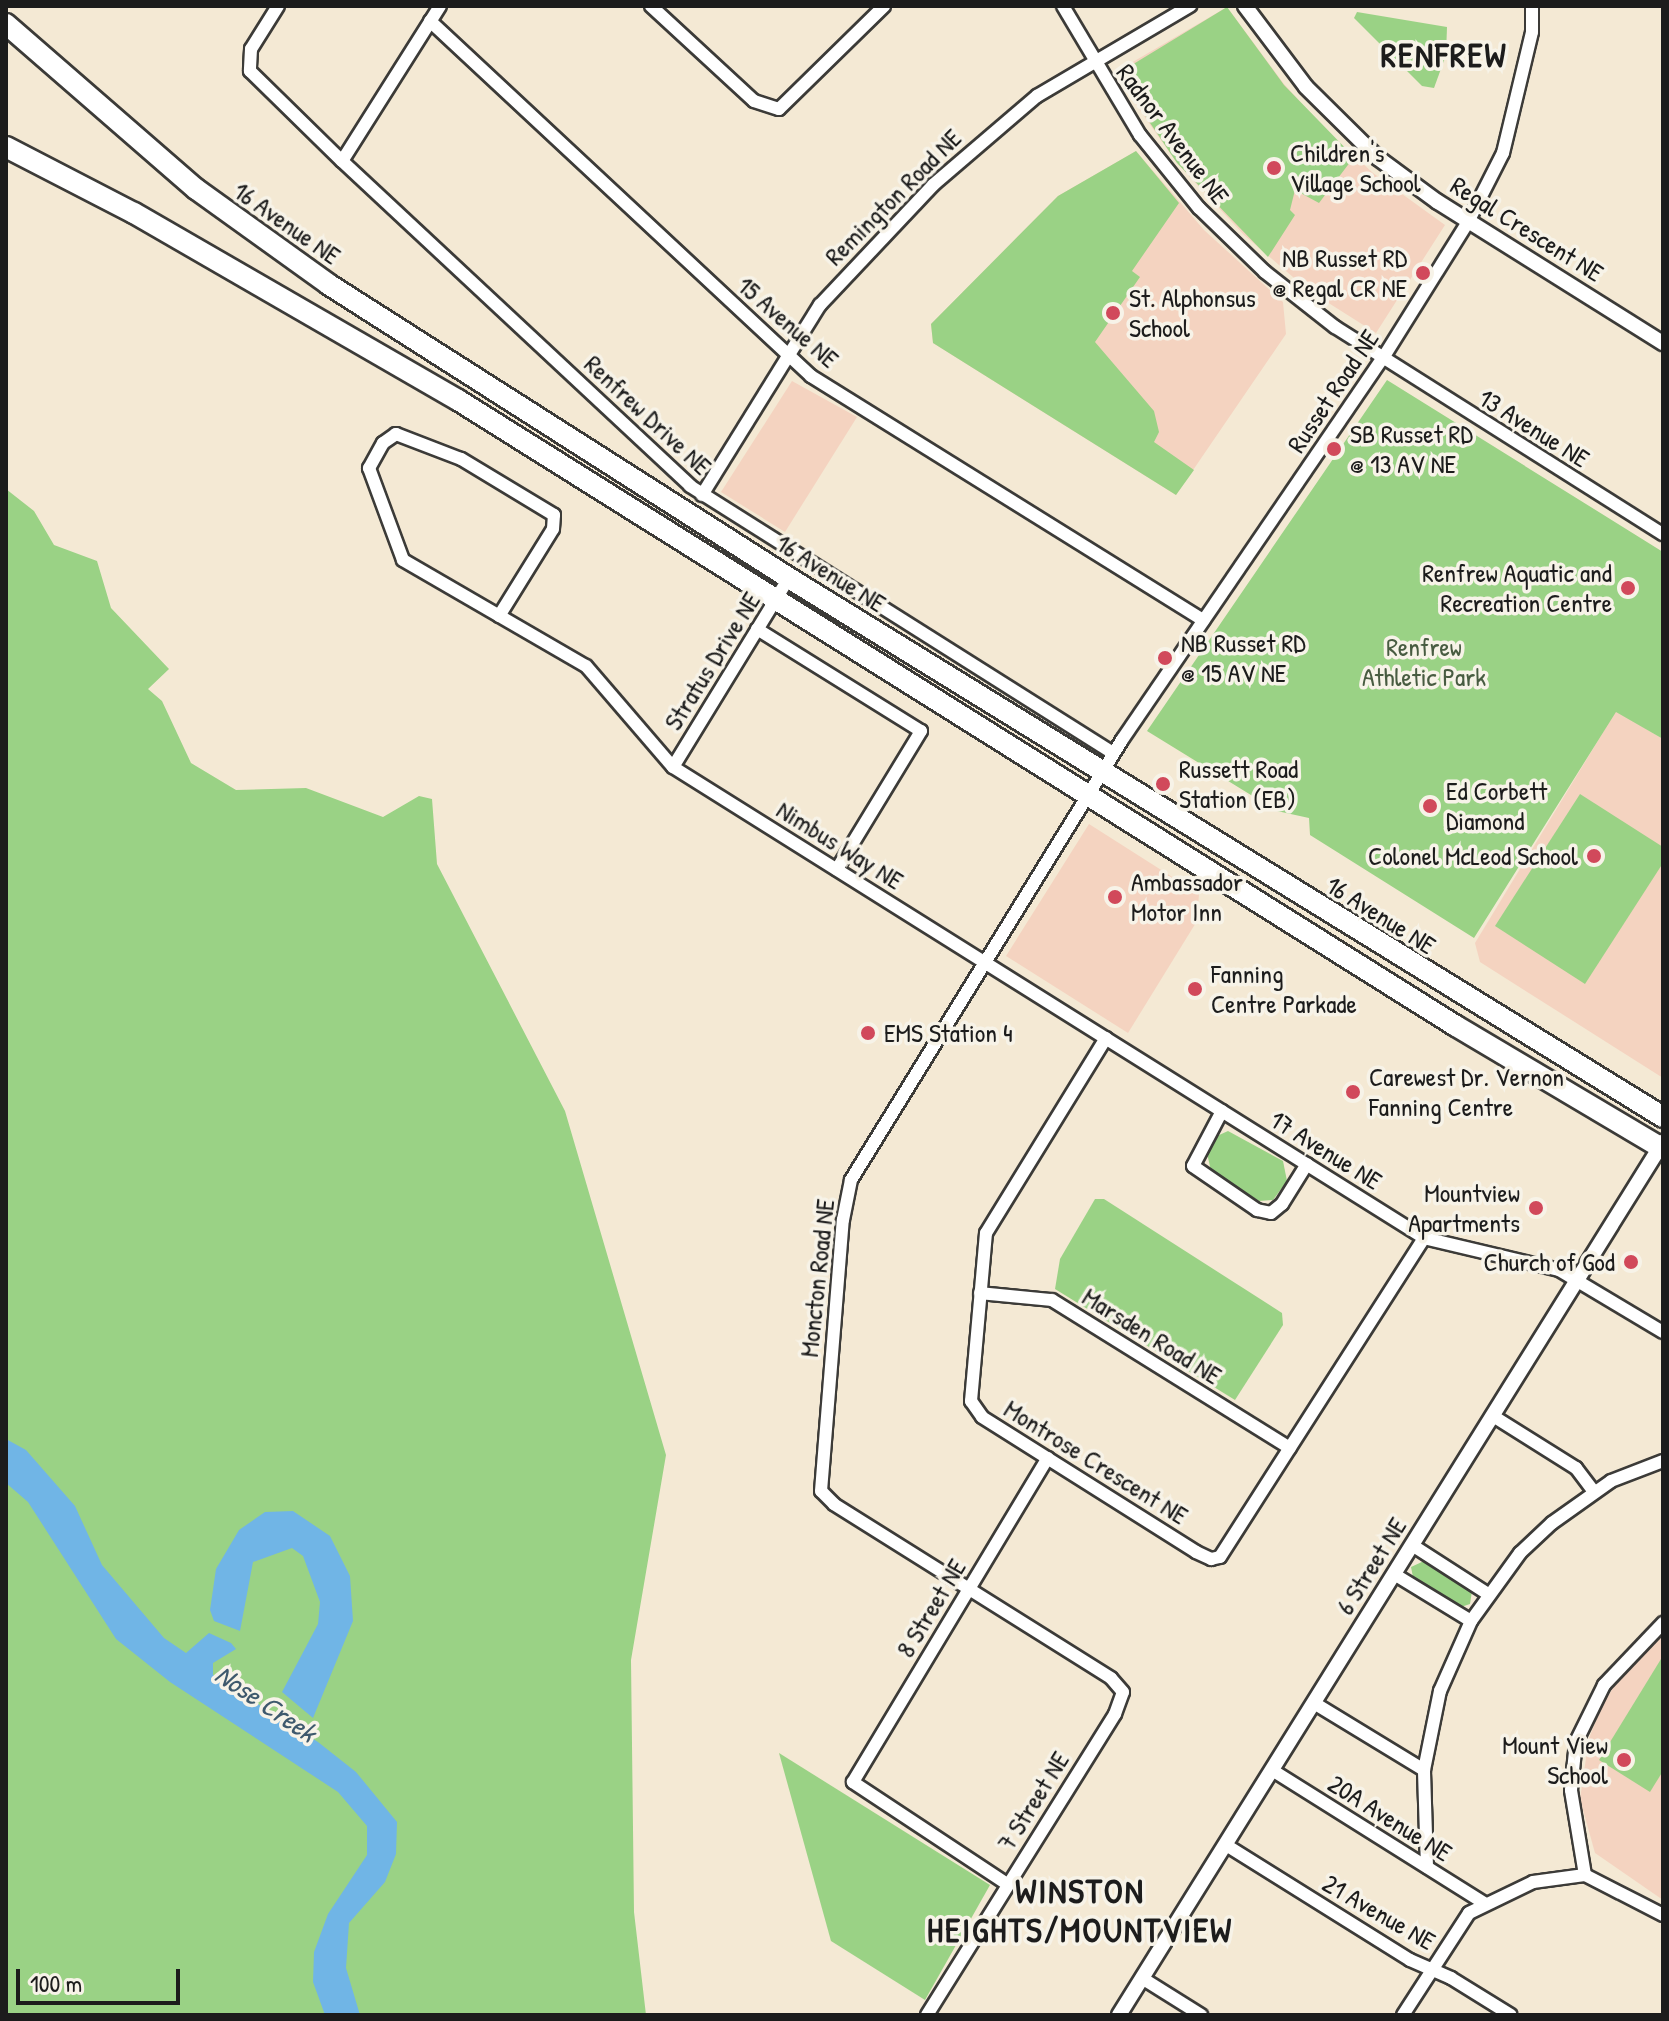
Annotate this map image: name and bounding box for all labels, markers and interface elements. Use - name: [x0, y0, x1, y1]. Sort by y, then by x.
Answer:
- district label: RENFREW: [1381, 36, 1507, 76]
- street label: Radnor Avenue NE: [1110, 58, 1236, 210]
- street label: Remington Road NE: [818, 122, 968, 272]
- place label: Children's Village School: [1290, 137, 1421, 198]
- marker: Children's Village School: [1265, 159, 1283, 177]
- street label: Regal Crescent NE: [1445, 170, 1609, 288]
- street label: 16 Avenue NE: [228, 175, 346, 271]
- place label: NB Russet RD @ Regal CR NE: [1273, 242, 1407, 304]
- marker: NB Russet RD @ Regal CR NE: [1414, 264, 1432, 282]
- street label: 15 Avenue NE: [731, 270, 845, 374]
- place label: St. Alphonsus School: [1129, 282, 1256, 344]
- marker: St. Alphonsus School: [1104, 304, 1122, 322]
- street label: Russet Road NE: [1281, 324, 1385, 458]
- street label: Renfrew Drive NE: [578, 348, 718, 482]
- street label: 13 Avenue NE: [1473, 382, 1595, 474]
- place label: SB Russet RD @ 13 AV NE: [1350, 418, 1473, 480]
- marker: SB Russet RD @ 13 AV NE: [1325, 440, 1343, 458]
- street label: 16 Avenue NE: [771, 527, 891, 619]
- place label: Renfrew Aquatic and Recreation Centre: [1422, 557, 1612, 618]
- marker: Renfrew Aquatic and Recreation Centre: [1619, 579, 1637, 597]
- street label: Stratus Drive NE: [657, 586, 767, 736]
- place label: NB Russet RD @ 15 AV NE: [1181, 627, 1306, 688]
- park label: Renfrew Athletic Park: [1362, 631, 1486, 692]
- marker: NB Russet RD @ 15 AV NE: [1156, 649, 1174, 667]
- place label: Russett Road Station (EB): [1179, 753, 1298, 814]
- marker: Russett Road Station (EB): [1154, 775, 1172, 793]
- place label: Ed Corbett Diamond: [1446, 775, 1547, 836]
- street label: Nimbus Way NE: [771, 794, 909, 896]
- marker: Ed Corbett Diamond: [1421, 797, 1439, 815]
- place label: Colonel McLeod School: [1368, 840, 1578, 872]
- marker: Colonel McLeod School: [1585, 847, 1603, 865]
- place label: Ambassador Motor Inn: [1131, 866, 1243, 928]
- street label: 16 Avenue NE: [1321, 869, 1441, 961]
- marker: Ambassador Motor Inn: [1106, 888, 1124, 906]
- place label: Fanning Centre Parkade: [1211, 958, 1357, 1020]
- marker: Fanning Centre Parkade: [1186, 980, 1204, 998]
- place label: EMS Station 4: [884, 1017, 1013, 1049]
- marker: EMS Station 4: [859, 1024, 877, 1042]
- place label: Carewest Dr. Vernon Fanning Centre: [1369, 1061, 1564, 1122]
- marker: Carewest Dr. Vernon Fanning Centre: [1344, 1083, 1362, 1101]
- street label: 17 Avenue NE: [1265, 1104, 1387, 1196]
- place label: Mountview Apartments: [1408, 1177, 1520, 1238]
- street label: Moncton Road NE: [793, 1197, 841, 1359]
- marker: Mountview Apartments: [1527, 1199, 1545, 1217]
- place label: Church of God: [1484, 1246, 1615, 1278]
- marker: Church of God: [1622, 1253, 1640, 1271]
- street label: Marsden Road NE: [1077, 1281, 1227, 1391]
- street label: Montrose Crescent NE: [998, 1393, 1194, 1531]
- street label: 6 Street NE: [1329, 1512, 1413, 1620]
- street label: 8 Street NE: [890, 1553, 972, 1663]
- water label: Nose Creek: [209, 1657, 323, 1749]
- place label: Mount View School: [1502, 1729, 1608, 1790]
- street label: 7 Street NE: [990, 1746, 1076, 1856]
- marker: Mount View School: [1615, 1751, 1633, 1769]
- street label: 20A Avenue NE: [1322, 1768, 1458, 1868]
- street label: 21 Avenue NE: [1317, 1867, 1441, 1957]
- district label: WINSTON HEIGHTS/MOUNTVIEW: [927, 1871, 1233, 1950]
- scale bar: [20, 1953, 184, 2003]
- text: 100 m: [30, 1967, 82, 1999]

